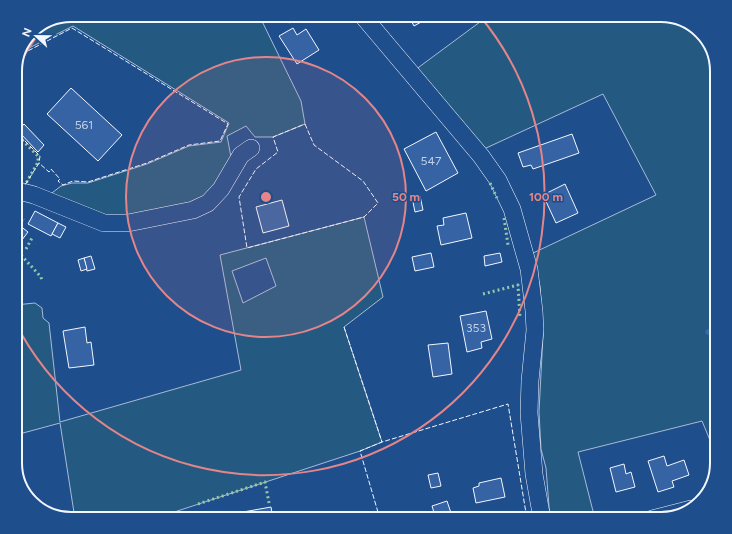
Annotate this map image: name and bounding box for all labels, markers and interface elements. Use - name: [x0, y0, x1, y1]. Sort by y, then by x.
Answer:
- north arrow: [16, 16, 56, 56]
- text: N: [20, 26, 35, 39]
- house number: 561: [75, 118, 93, 132]
- house number: 547: [421, 154, 442, 168]
- centre of rings: [259, 190, 273, 204]
- text: 50 m: [392, 190, 420, 204]
- text: 100 m: [529, 190, 563, 204]
- house number: 353: [466, 321, 486, 335]

